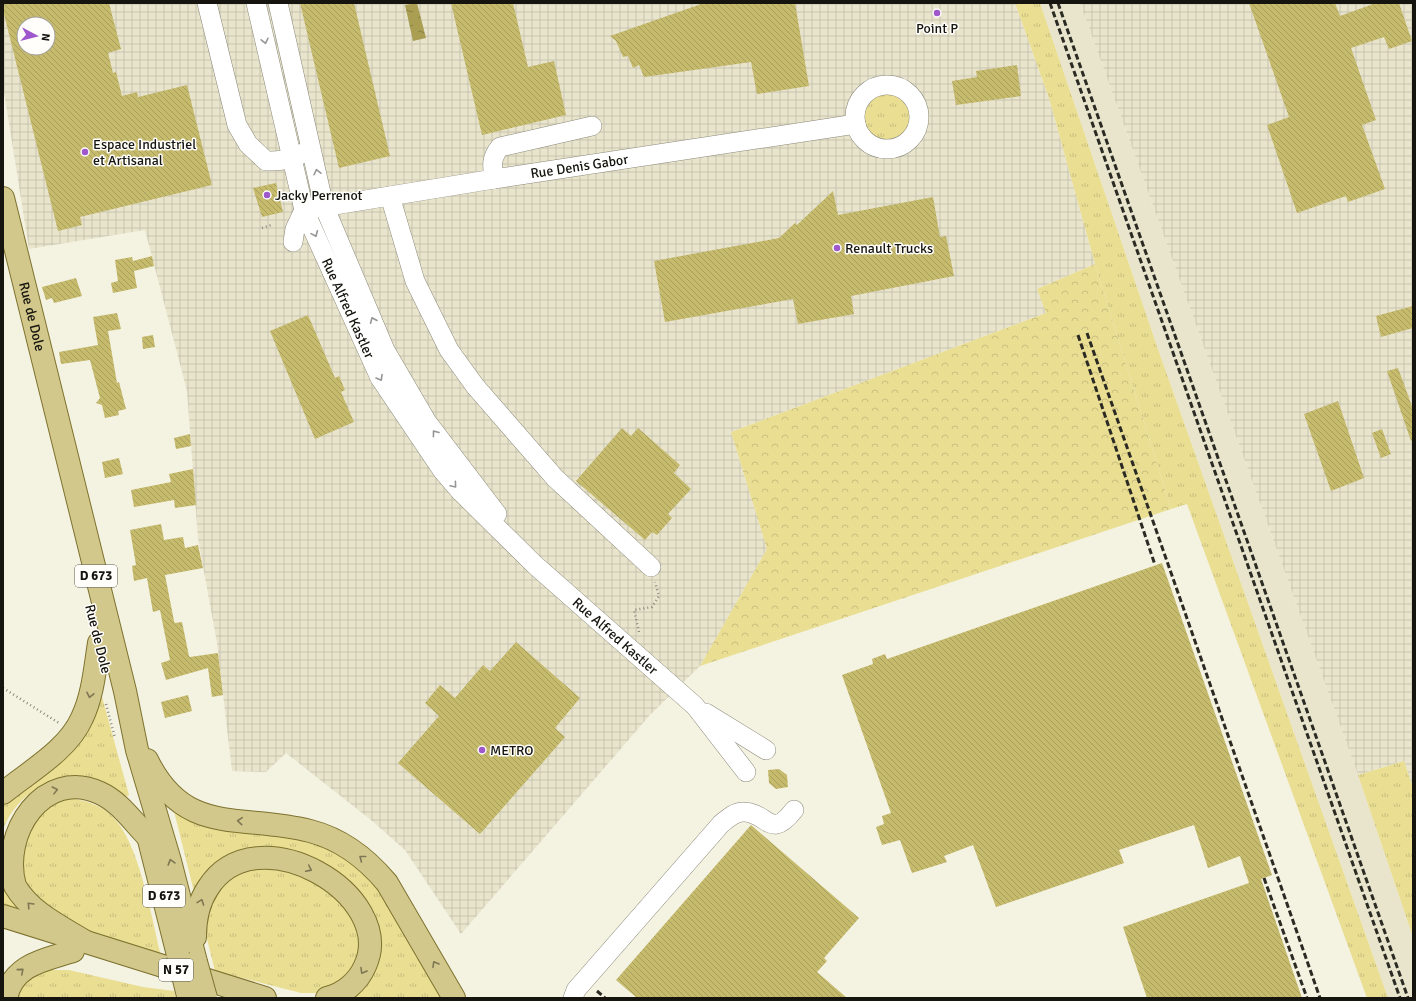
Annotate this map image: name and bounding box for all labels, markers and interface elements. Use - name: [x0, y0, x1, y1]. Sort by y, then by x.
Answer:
- marker: Point P: [932, 8, 942, 18]
- north arrow: [16, 16, 56, 56]
- place label: Point P: [916, 20, 958, 37]
- text: N: [39, 33, 52, 42]
- one-way arrow: [260, 37, 269, 44]
- place label: Espace Industriel et Artisanal: [93, 136, 196, 169]
- marker: Espace Industriel et Artisanal: [80, 147, 90, 157]
- street label: Rue Denis Gabor: [529, 150, 630, 182]
- one-way arrow: [313, 169, 321, 175]
- place label: Jacky Perrenot: [275, 187, 363, 204]
- marker: Jacky Perrenot: [262, 190, 272, 200]
- one-way arrow: [310, 231, 318, 238]
- place label: Renault Trucks: [845, 240, 933, 257]
- marker: Renault Trucks: [832, 243, 842, 253]
- street label: Rue Alfred Kastler: [318, 255, 379, 362]
- street label: Rue de Dole: [16, 280, 49, 353]
- one-way arrow: [369, 316, 377, 323]
- one-way arrow: [376, 374, 383, 381]
- one-way arrow: [433, 430, 440, 437]
- one-way arrow: [450, 480, 457, 487]
- road number: D 673: [75, 565, 117, 587]
- street label: Rue Alfred Kastler: [569, 594, 662, 679]
- street label: Rue de Dole: [81, 603, 115, 675]
- one-way arrow: [86, 692, 94, 699]
- place label: METRO: [490, 742, 534, 759]
- marker: METRO: [477, 745, 487, 755]
- one-way arrow: [52, 786, 59, 795]
- one-way arrow: [237, 817, 243, 826]
- one-way arrow: [359, 855, 366, 862]
- one-way arrow: [167, 859, 176, 866]
- one-way arrow: [305, 864, 312, 872]
- road number: D 673: [143, 885, 185, 907]
- one-way arrow: [196, 898, 204, 905]
- one-way arrow: [27, 902, 35, 910]
- road number: N 57: [159, 959, 193, 981]
- one-way arrow: [432, 961, 439, 968]
- one-way arrow: [360, 967, 367, 974]
- one-way arrow: [16, 969, 24, 976]

